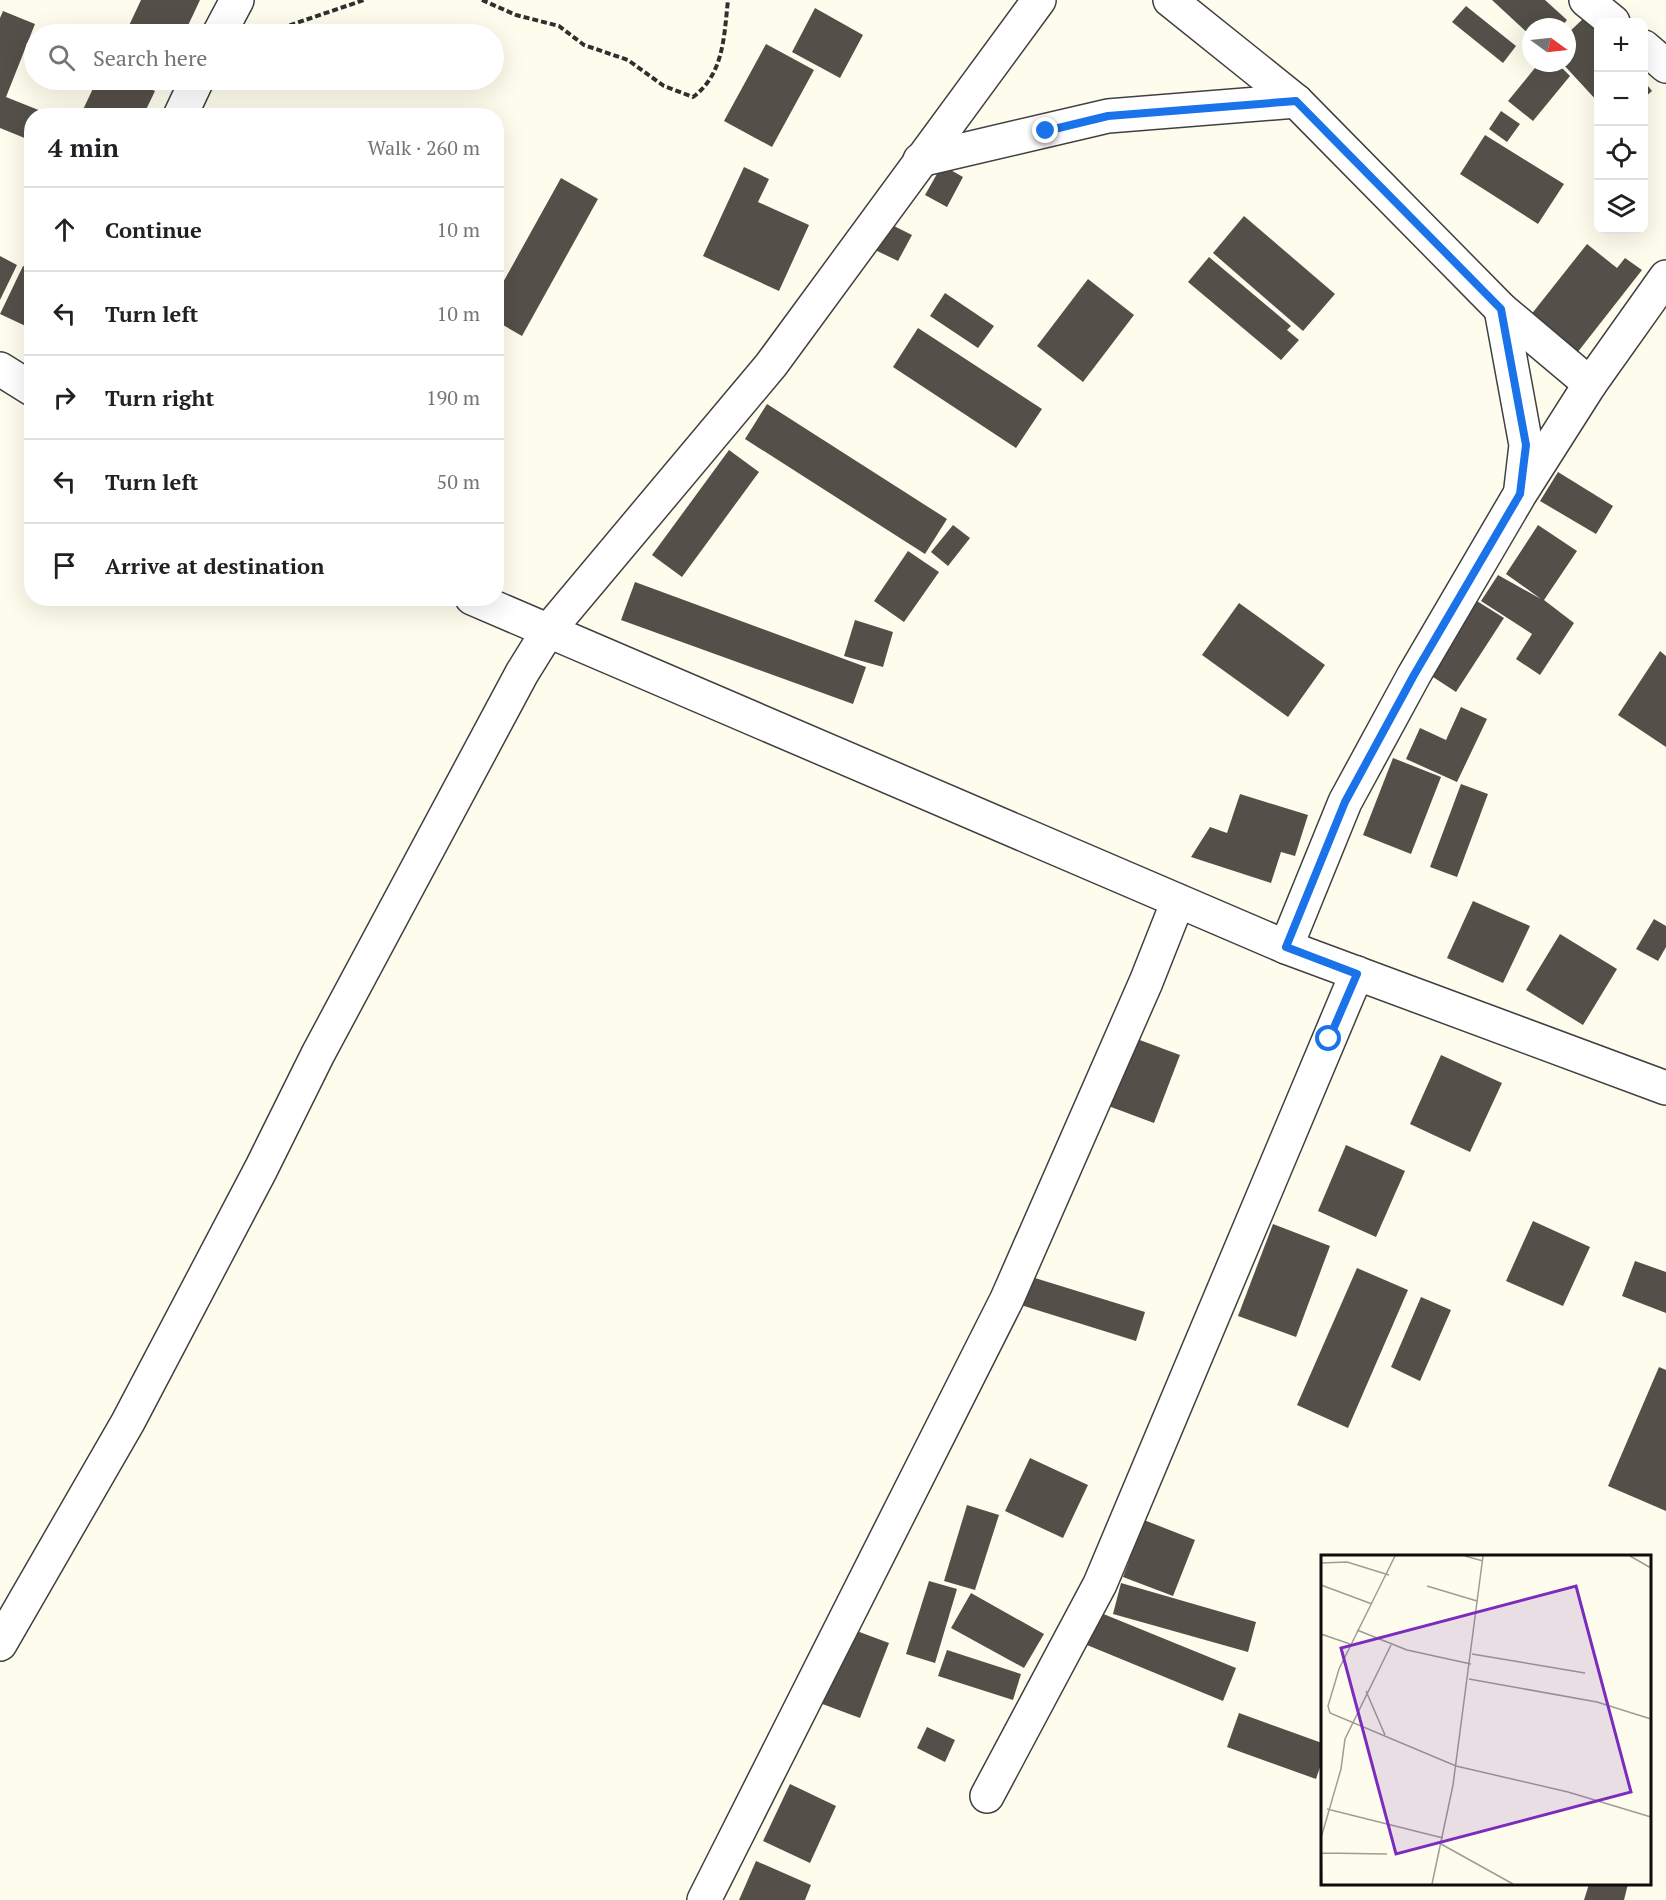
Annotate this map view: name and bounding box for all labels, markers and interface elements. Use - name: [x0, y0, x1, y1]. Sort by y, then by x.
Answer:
- north arrow: [1522, 18, 1576, 72]
- map controls: [1594, 18, 1648, 234]
- button: +: [1594, 18, 1648, 72]
- search box: [24, 24, 504, 90]
- icon: search: [45, 41, 78, 74]
- text: Search here: [93, 43, 207, 72]
- button: −: [1594, 72, 1648, 126]
- route end: [1032, 117, 1058, 143]
- button: locate: [1594, 126, 1648, 180]
- text: 4 min: [48, 130, 119, 164]
- text: Walk · 260 m: [368, 134, 480, 161]
- button: layers: [1594, 180, 1648, 234]
- icon: ahead: [48, 213, 81, 246]
- text: Continue: [105, 215, 202, 244]
- text: 10 m: [437, 216, 480, 243]
- icon: left: [48, 297, 81, 330]
- text: Turn left: [105, 299, 198, 328]
- text: 10 m: [437, 300, 480, 327]
- icon: right: [48, 381, 81, 414]
- text: Turn right: [105, 383, 214, 412]
- text: 190 m: [426, 384, 480, 411]
- icon: left: [48, 465, 81, 498]
- text: Turn left: [105, 467, 198, 496]
- text: 50 m: [437, 468, 480, 495]
- icon: arrive: [48, 549, 81, 582]
- text: Arrive at destination: [105, 551, 324, 580]
- route start: [1315, 1025, 1341, 1051]
- inset map: [1321, 1555, 1651, 1885]

